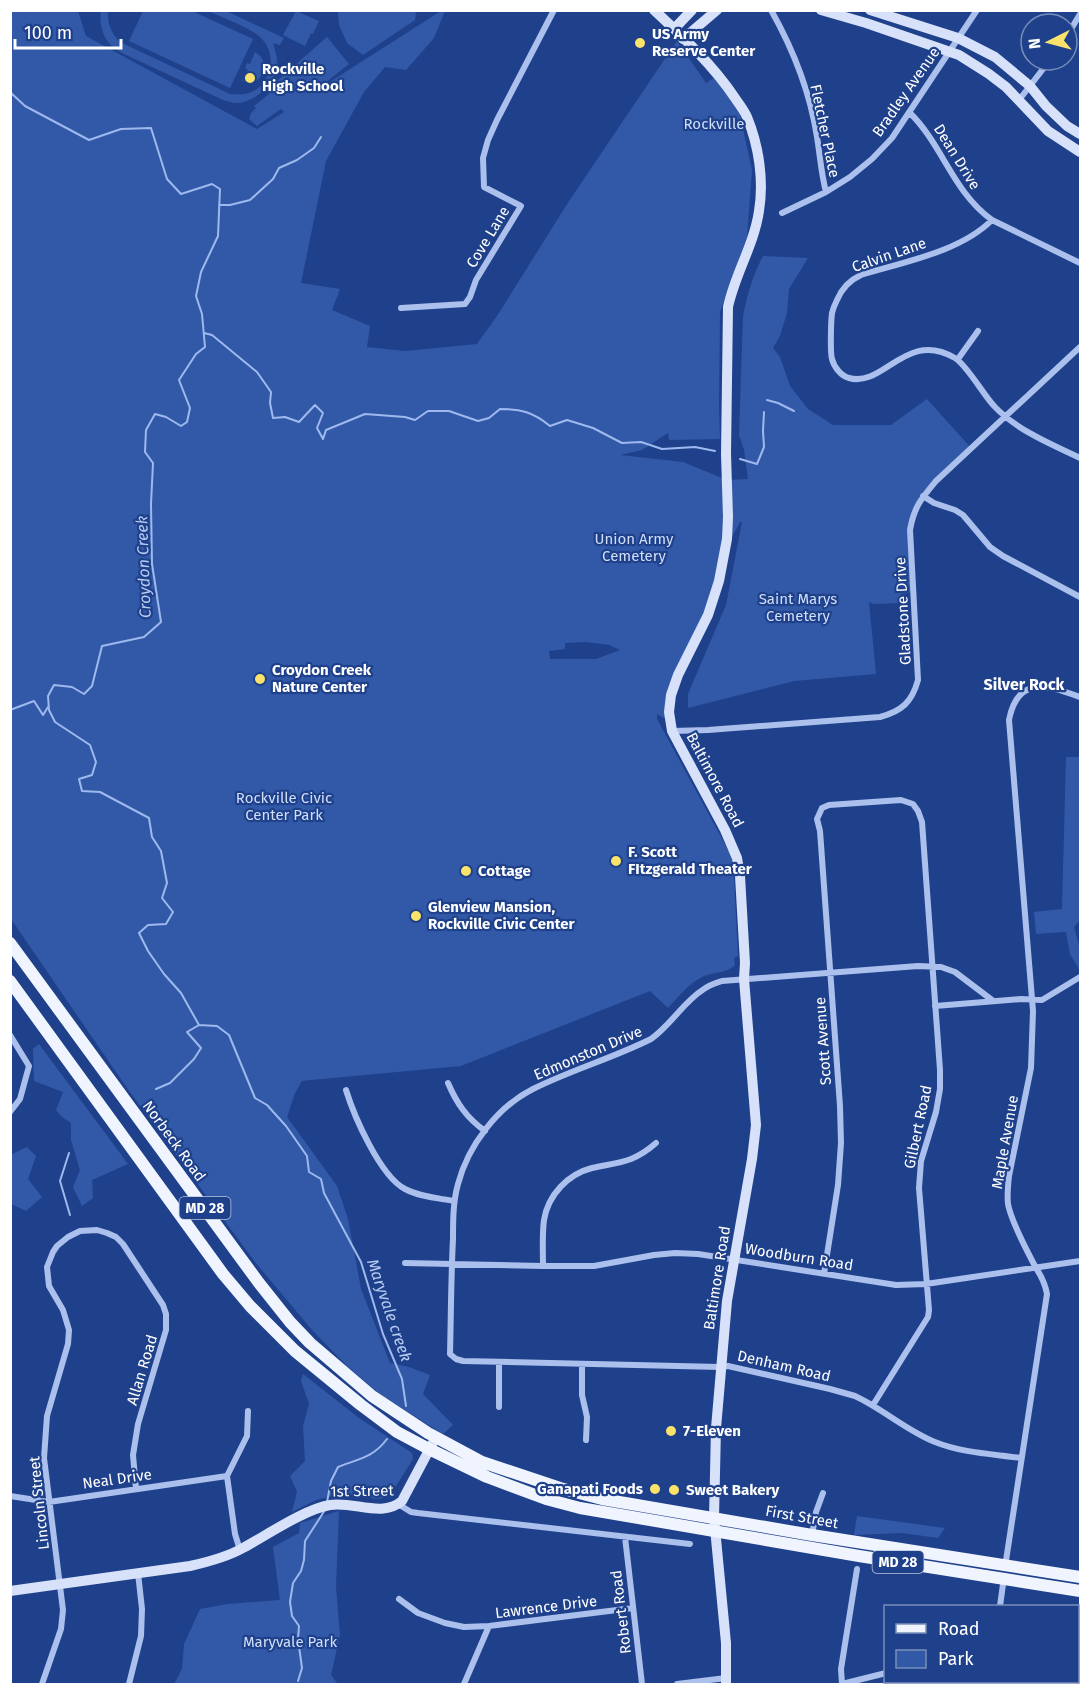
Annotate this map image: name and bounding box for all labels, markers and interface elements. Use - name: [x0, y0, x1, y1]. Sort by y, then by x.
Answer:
- scale bar: [15, 12, 122, 50]
- north arrow: [1019, 12, 1079, 72]
- text: 100 m: [24, 22, 72, 44]
- place label: US Army Reserve Center: [652, 25, 756, 60]
- marker: US Army Reserve Center: [633, 36, 647, 50]
- text: N: [1025, 37, 1045, 50]
- street label: Bradley Avenue: [868, 44, 944, 140]
- place label: Rockville High School: [262, 60, 344, 95]
- marker: Rockville High School: [243, 71, 257, 85]
- street label: Fletcher Place: [806, 83, 844, 179]
- park label: Rockville: [684, 115, 744, 133]
- street label: Dean Drive: [930, 121, 984, 193]
- street label: Cove Lane: [463, 203, 513, 271]
- street label: Calvin Lane: [850, 234, 928, 276]
- water label: Croydon Creek: [132, 515, 155, 619]
- park label: Union Army Cemetery: [595, 530, 674, 565]
- street label: Gladstone Drive: [891, 557, 915, 665]
- park label: Saint Marys Cemetery: [759, 590, 837, 625]
- place label: Croydon Creek Nature Center: [272, 661, 372, 696]
- marker: Croydon Creek Nature Center: [253, 672, 267, 686]
- district label: Silver Rock: [984, 675, 1065, 694]
- street label: Baltimore Road: [682, 729, 748, 831]
- park label: Rockville Civic Center Park: [236, 789, 332, 824]
- place label: F. Scott FItzgerald Theater: [628, 843, 753, 878]
- marker: F. Scott FItzgerald Theater: [609, 854, 623, 868]
- place label: Cottage: [478, 862, 531, 880]
- marker: Cottage: [459, 864, 473, 878]
- place label: Glenview Mansion, Rockville Civic Center: [428, 898, 575, 933]
- marker: Glenview Mansion, Rockville Civic Center: [409, 909, 423, 923]
- street label: Scott Avenue: [811, 996, 835, 1086]
- street label: Edmonston Drive: [531, 1022, 645, 1084]
- street label: Gilbert Road: [900, 1084, 936, 1170]
- street label: Maple Avenue: [988, 1094, 1022, 1190]
- street label: Norbeck Road: [139, 1097, 209, 1185]
- road number: MD 28: [180, 1197, 230, 1219]
- street label: Baltimore Road: [700, 1225, 734, 1331]
- street label: Woodburn Road: [744, 1240, 854, 1274]
- water label: Maryvale creek: [363, 1256, 416, 1364]
- street label: Allan Road: [123, 1333, 161, 1407]
- street label: Denham Road: [736, 1347, 832, 1385]
- place label: 7-Eleven: [683, 1422, 741, 1440]
- marker: 7-Eleven: [664, 1424, 678, 1438]
- street label: Lincoln Street: [25, 1455, 53, 1551]
- street label: Neal Drive: [81, 1465, 153, 1493]
- place label: Ganapati Foods: [537, 1480, 643, 1498]
- street label: 1st Street: [330, 1481, 395, 1501]
- place label: Sweet Bakery: [686, 1481, 780, 1499]
- marker: Ganapati Foods: [648, 1482, 662, 1496]
- marker: Sweet Bakery: [667, 1483, 681, 1497]
- street label: First Street: [764, 1502, 840, 1532]
- road number: MD 28: [872, 1551, 924, 1573]
- street label: Robert Road: [607, 1569, 635, 1655]
- street label: Lawrence Drive: [494, 1592, 598, 1622]
- legend: [884, 1605, 1079, 1683]
- text: Road: [938, 1618, 980, 1640]
- park label: Maryvale Park: [243, 1633, 337, 1651]
- text: Park: [938, 1648, 974, 1670]

